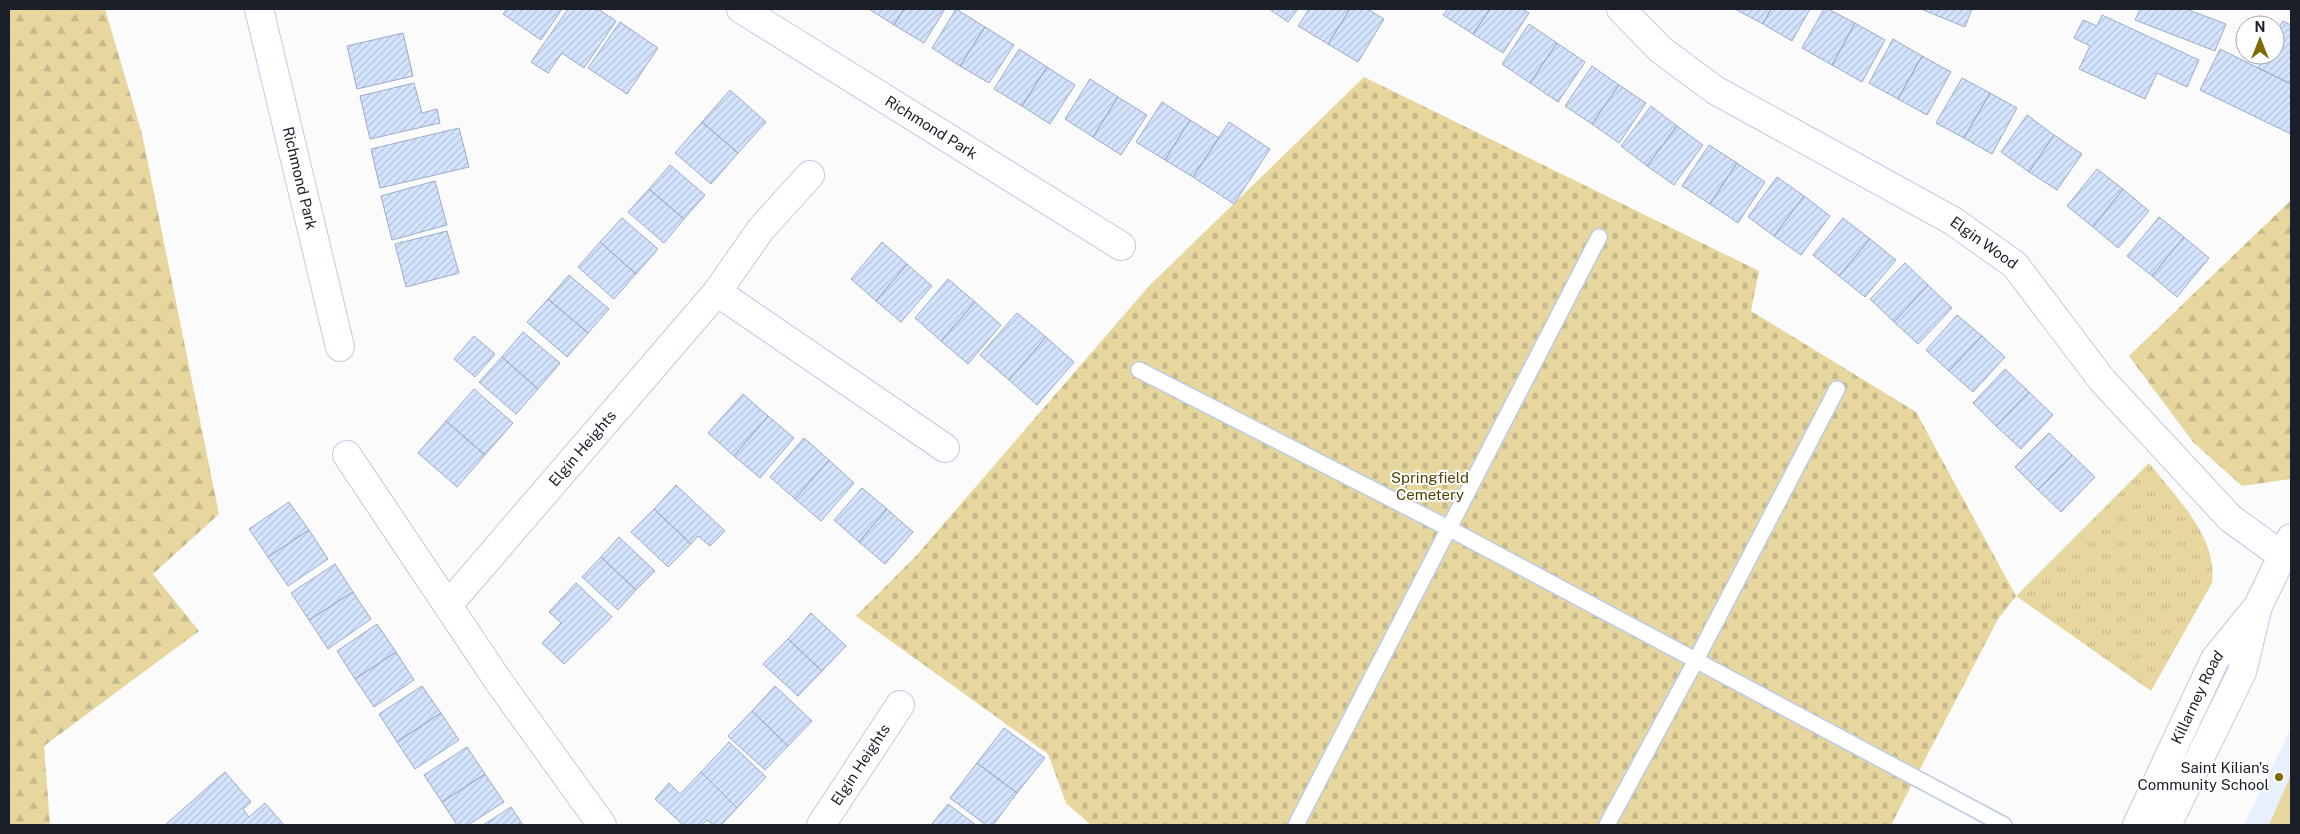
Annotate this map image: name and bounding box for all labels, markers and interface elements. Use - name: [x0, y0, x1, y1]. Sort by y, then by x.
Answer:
- north arrow: [2235, 15, 2285, 65]
- text: N: [2255, 19, 2265, 35]
- street label: Richmond Park: [882, 92, 980, 162]
- street label: Richmond Park: [280, 125, 321, 231]
- street label: Elgin Wood: [1947, 213, 2021, 272]
- street label: Elgin Heights: [545, 407, 619, 489]
- park label: Springfield Cemetery: [1391, 469, 1469, 503]
- street label: Killarney Road: [2167, 647, 2226, 747]
- street label: Elgin Heights: [827, 721, 893, 809]
- place label: Saint Kilian's Community School: [2137, 759, 2269, 793]
- marker: Saint Kilian's Community School: [2273, 771, 2285, 783]

